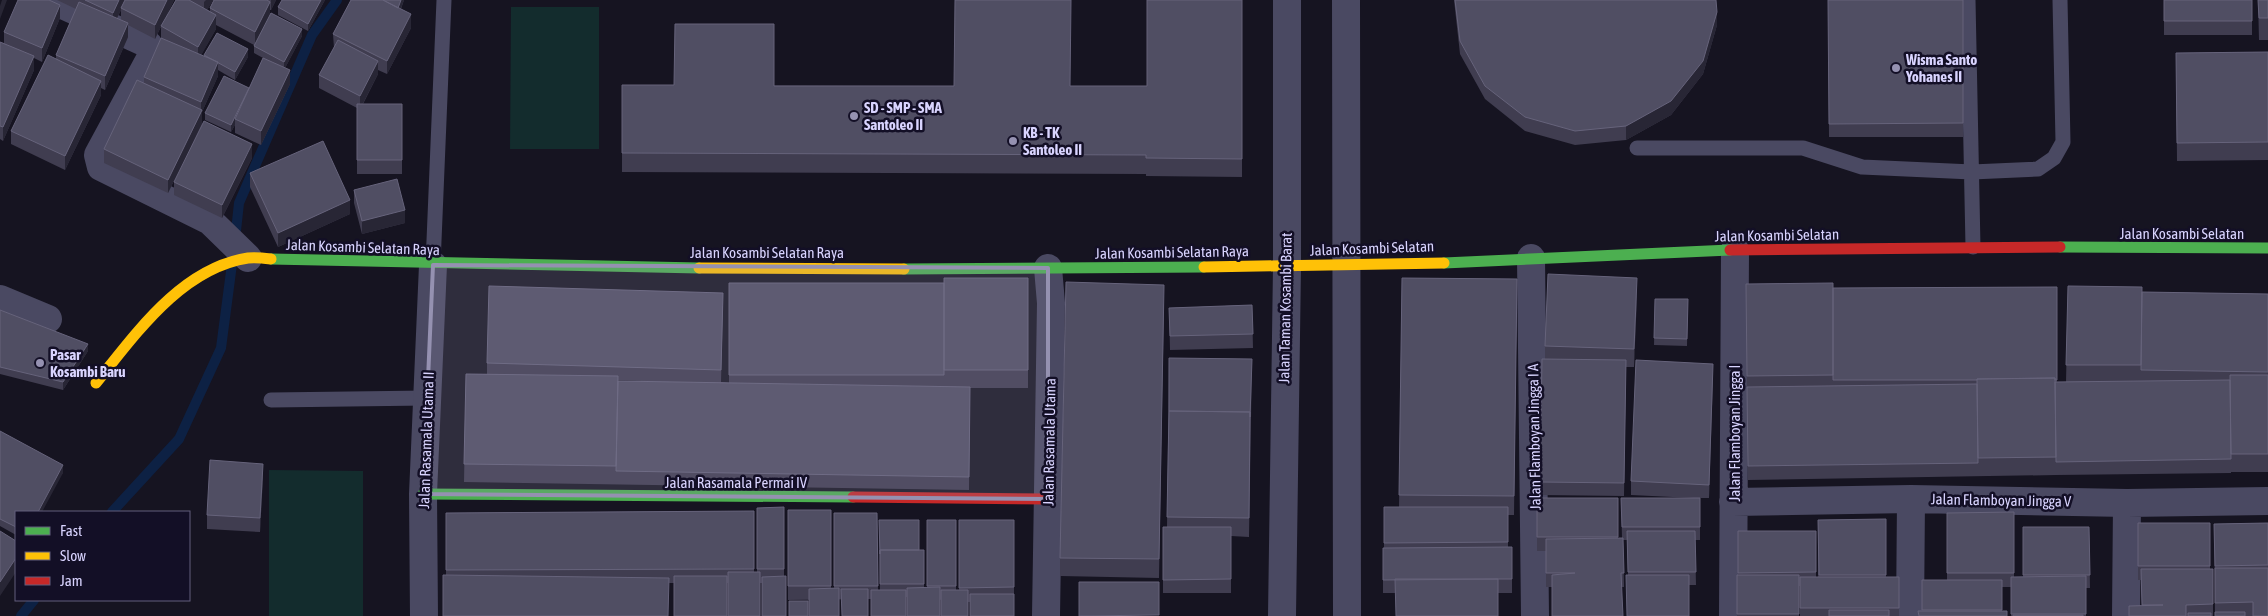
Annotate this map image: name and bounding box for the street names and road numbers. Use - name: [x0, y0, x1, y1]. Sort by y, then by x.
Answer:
- street label: Jalan Kosambi Selatan: [1715, 225, 1839, 245]
- street label: Jalan Kosambi Selatan: [2120, 225, 2244, 242]
- street label: Jalan Taman Kosambi Barat: [1275, 232, 1295, 384]
- street label: Jalan Kosambi Selatan Raya: [286, 236, 440, 258]
- street label: Jalan Kosambi Selatan: [1309, 237, 1435, 259]
- street label: Jalan Kosambi Selatan Raya: [1095, 242, 1249, 262]
- street label: Jalan Kosambi Selatan Raya: [690, 244, 844, 261]
- street label: Jalan Flamboyan Jingga I A: [1524, 363, 1544, 510]
- street label: Jalan Flamboyan Jingga I: [1726, 365, 1743, 501]
- street label: Jalan Rasamala Utama II: [415, 371, 437, 509]
- street label: Jalan Rasamala Utama: [1039, 378, 1059, 506]
- street label: Jalan Rasamala Permai IV: [665, 474, 808, 491]
- street label: Jalan Flamboyan Jingga V: [1931, 490, 2072, 510]

